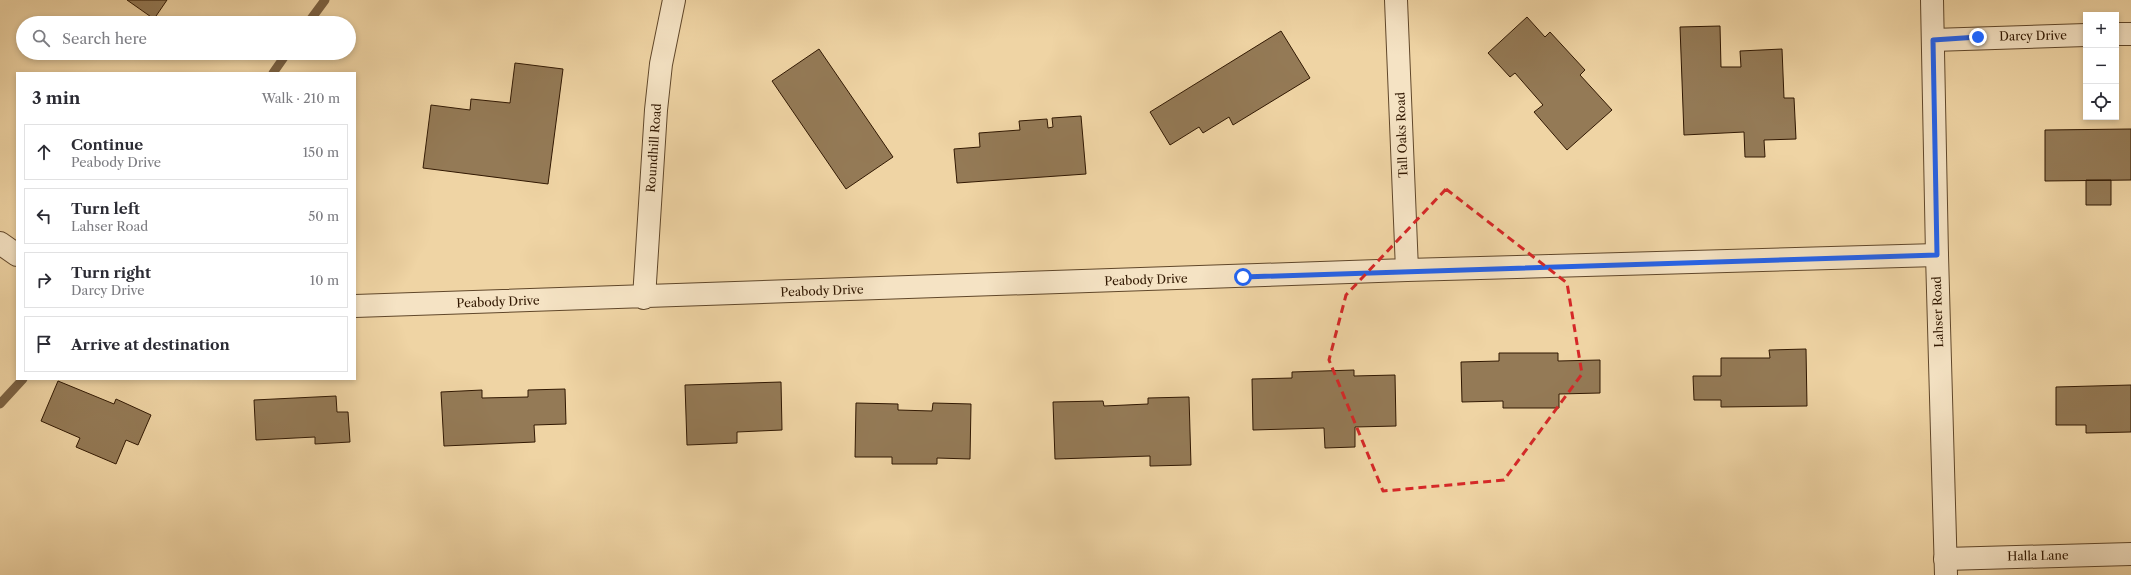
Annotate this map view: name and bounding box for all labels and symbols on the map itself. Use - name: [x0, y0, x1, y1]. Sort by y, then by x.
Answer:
- street label: Darcy Drive: [1999, 27, 2067, 44]
- route end: [1969, 28, 1987, 46]
- street label: Tall Oaks Road: [1392, 91, 1410, 178]
- street label: Roundhill Road: [643, 102, 664, 193]
- route start: [1234, 268, 1252, 286]
- street label: Peabody Drive: [1104, 271, 1188, 288]
- street label: Lahser Road: [1929, 275, 1946, 348]
- street label: Peabody Drive: [780, 282, 864, 299]
- street label: Peabody Drive: [456, 293, 540, 310]
- street label: Halla Lane: [2007, 547, 2069, 564]

